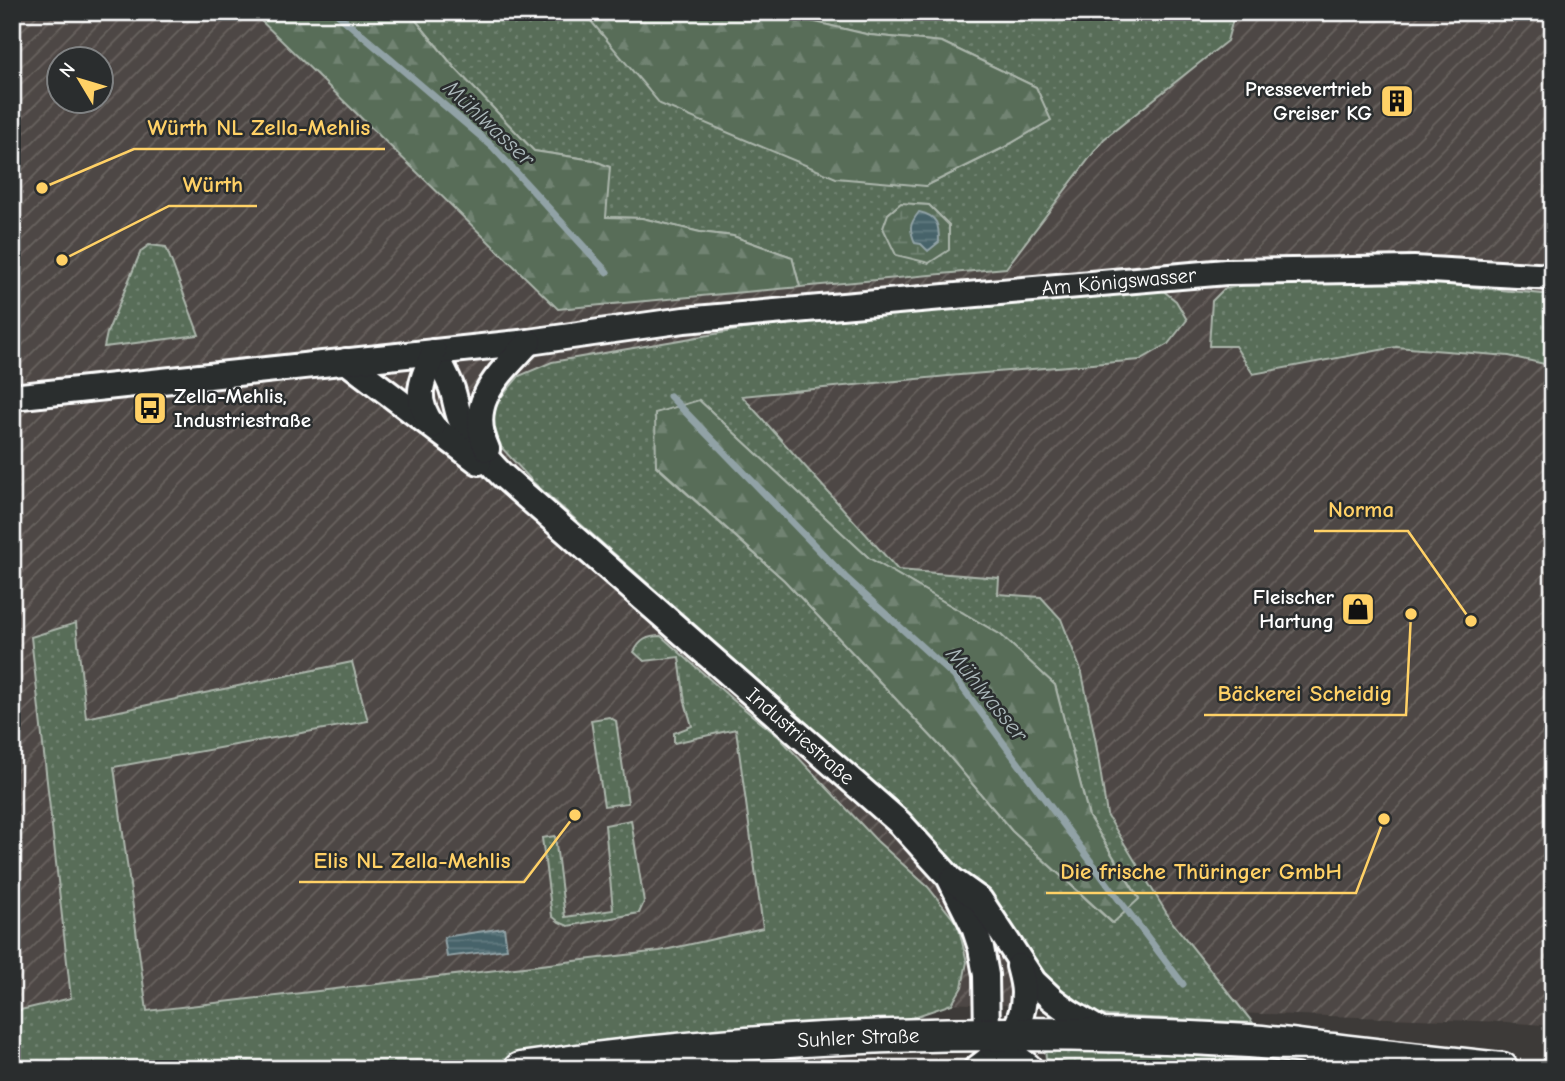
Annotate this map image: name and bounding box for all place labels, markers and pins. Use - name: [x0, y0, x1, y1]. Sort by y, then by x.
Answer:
- place label: Pressevertrieb Greiser KG: [1245, 77, 1372, 125]
- building icon: Pressevertrieb Greiser KG: [1378, 82, 1416, 120]
- callout: Würth NL Zella-Mehlis: [134, 105, 385, 149]
- callout: Würth: [169, 162, 257, 206]
- place label: Zella-Mehlis, Industriestraße: [174, 384, 311, 432]
- bus stop icon: Zella-Mehlis, Industriestraße: [131, 389, 169, 427]
- callout: Norma: [1314, 487, 1408, 531]
- place label: Fleischer Hartung: [1253, 585, 1335, 633]
- shop icon: Fleischer Hartung: [1339, 590, 1377, 628]
- callout: Bäckerei Scheidig: [1204, 671, 1406, 715]
- callout: Elis NL Zella-Mehlis: [299, 838, 524, 882]
- callout: Die frische Thüringer GmbH: [1046, 849, 1356, 893]

